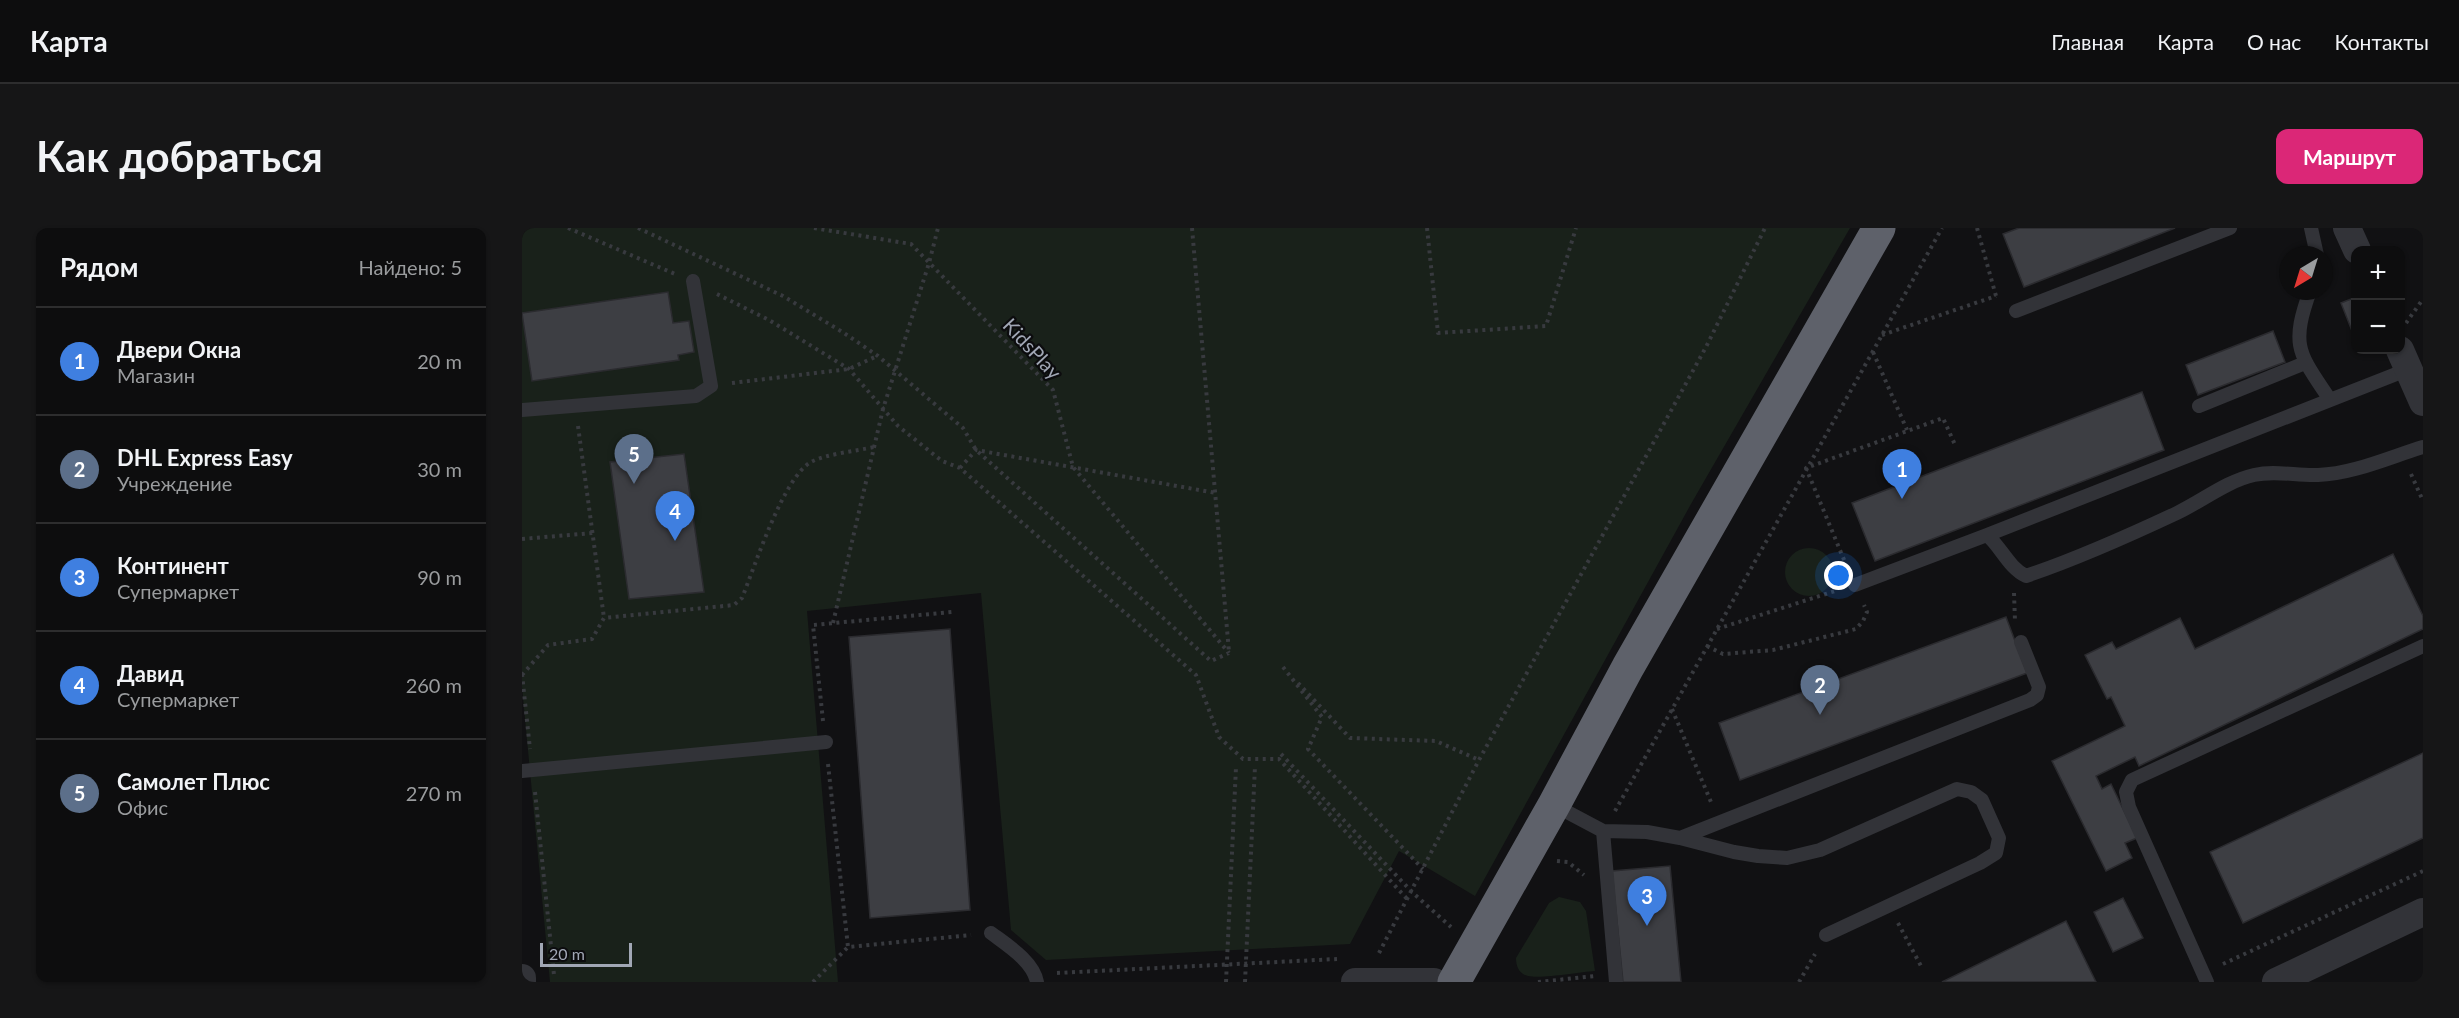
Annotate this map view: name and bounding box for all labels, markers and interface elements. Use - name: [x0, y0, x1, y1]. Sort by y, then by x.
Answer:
- text: Карта: [30, 24, 108, 58]
- text: Главная: [2051, 29, 2124, 54]
- text: Карта: [2157, 29, 2214, 54]
- text: О нас: [2247, 29, 2301, 54]
- text: Контакты: [2334, 29, 2429, 54]
- button: Маршрут: [2276, 129, 2423, 184]
- text: Как добраться: [36, 131, 323, 181]
- north arrow: [2279, 246, 2333, 300]
- map controls: [2351, 246, 2405, 354]
- button: +: [2351, 246, 2405, 300]
- text: Рядом: [60, 251, 138, 283]
- text: Найдено: 5: [359, 255, 462, 279]
- button: −: [2351, 300, 2405, 354]
- street label: KidsPlay: [999, 313, 1067, 384]
- text: Двери Окна: [117, 336, 241, 363]
- text: 1: [74, 349, 85, 373]
- text: 20 m: [417, 349, 462, 373]
- text: Магазин: [117, 363, 195, 387]
- pin: 5: [614, 434, 654, 484]
- text: DHL Express Easy: [117, 444, 293, 471]
- pin: 1: [1882, 450, 1922, 499]
- text: 2: [74, 457, 85, 481]
- text: 30 m: [417, 457, 462, 481]
- text: Учреждение: [117, 471, 232, 495]
- pin: 4: [656, 492, 694, 541]
- text: Континент: [117, 552, 229, 579]
- your location: [1824, 561, 1853, 590]
- text: 3: [74, 565, 85, 589]
- text: 90 m: [417, 565, 462, 589]
- text: Супермаркет: [117, 579, 239, 603]
- text: Давид: [117, 660, 184, 687]
- pin: 2: [1800, 666, 1840, 715]
- text: 4: [74, 673, 85, 697]
- text: 260 m: [406, 673, 462, 697]
- text: Супермаркет: [117, 687, 239, 711]
- text: Самолет Плюс: [117, 768, 270, 795]
- text: 5: [74, 781, 85, 805]
- text: 270 m: [406, 781, 462, 805]
- text: Офис: [117, 795, 168, 819]
- pin: 3: [1628, 876, 1666, 926]
- scale bar: [540, 940, 632, 968]
- text: 20 m: [549, 944, 585, 963]

